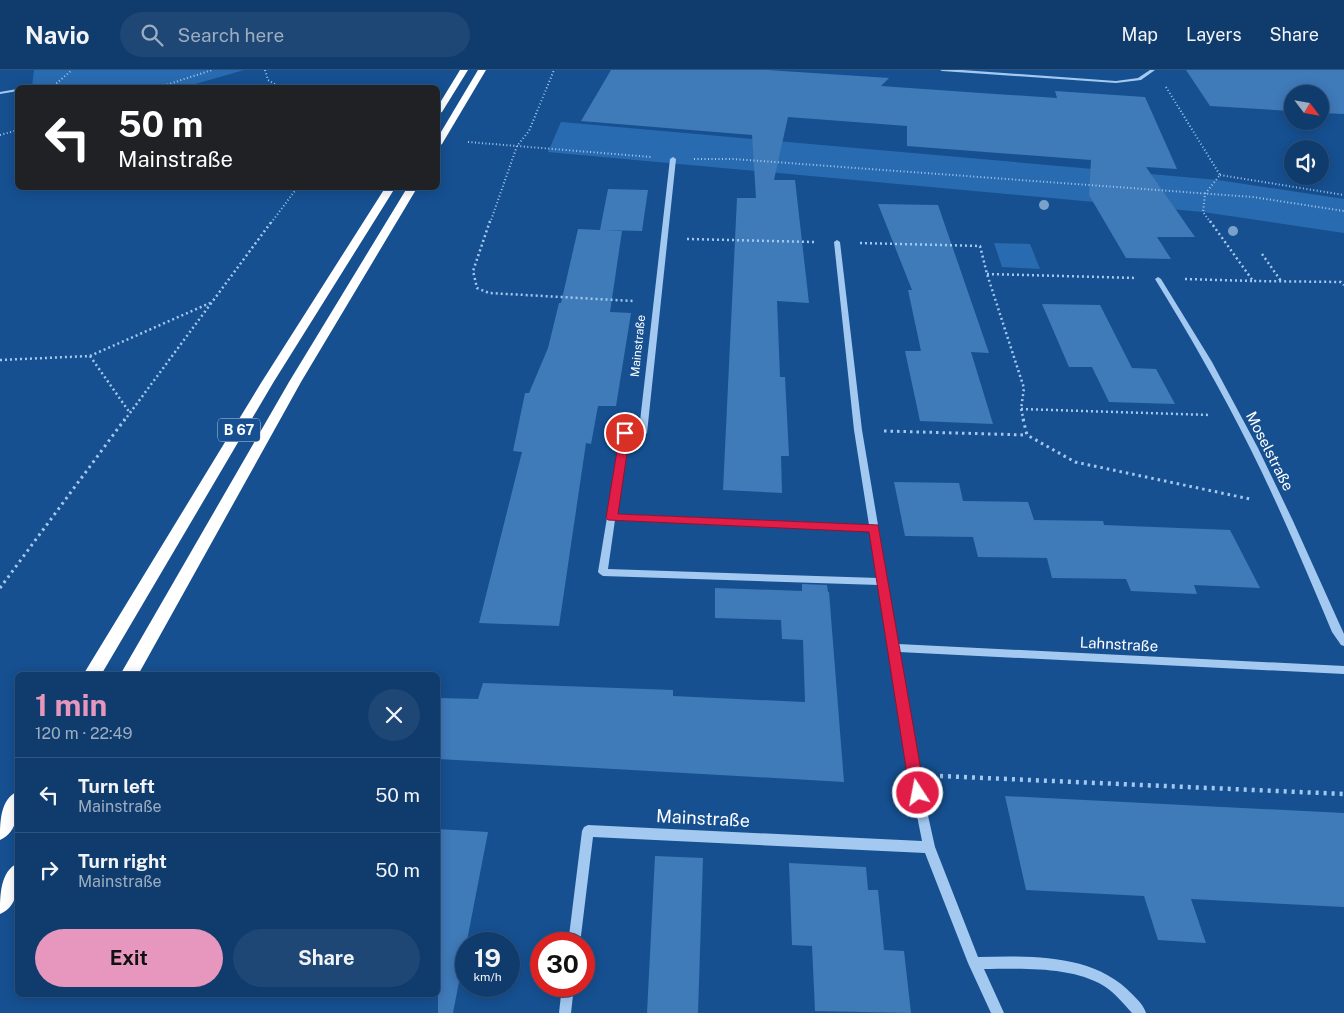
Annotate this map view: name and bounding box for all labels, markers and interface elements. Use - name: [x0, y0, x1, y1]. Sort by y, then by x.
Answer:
- search box: [120, 12, 470, 57]
- text: Navio: [25, 21, 90, 49]
- icon: search: [138, 21, 166, 49]
- text: Search here: [178, 24, 284, 46]
- text: Map: [1122, 24, 1158, 45]
- text: Layers: [1186, 24, 1242, 45]
- text: Share: [1270, 24, 1319, 45]
- north arrow: [1284, 85, 1329, 130]
- map controls: [1284, 85, 1329, 185]
- text: 50 m: [118, 104, 203, 145]
- icon: left: [35, 105, 100, 170]
- button: sound: [1284, 140, 1329, 185]
- text: Mainstraße: [118, 146, 233, 172]
- street label: Mainstraße: [628, 314, 648, 378]
- street label: Moselstraße: [1243, 409, 1297, 493]
- pin: [604, 412, 646, 454]
- road number: B 67: [218, 418, 260, 442]
- icon: arrive: [611, 419, 639, 447]
- street label: Lahnstraße: [1079, 633, 1159, 655]
- text: 1 min: [35, 687, 107, 723]
- button: close: [368, 689, 420, 741]
- text: 120 m · 22:49: [35, 724, 133, 743]
- position arrow: [891, 766, 943, 818]
- text: Turn left: [78, 775, 155, 797]
- icon: left: [35, 781, 63, 809]
- text: 50 m: [375, 784, 420, 806]
- text: Mainstraße: [78, 797, 162, 816]
- street label: Mainstraße: [655, 805, 751, 831]
- text: Turn right: [78, 850, 167, 872]
- icon: right: [35, 856, 63, 884]
- text: 50 m: [375, 859, 420, 881]
- text: Mainstraße: [78, 872, 162, 891]
- button: Exit: [35, 929, 223, 987]
- button: Share: [233, 929, 420, 987]
- speed limit sign: 30: [530, 932, 595, 997]
- text: 19: [474, 943, 501, 973]
- text: km/h: [473, 970, 502, 984]

